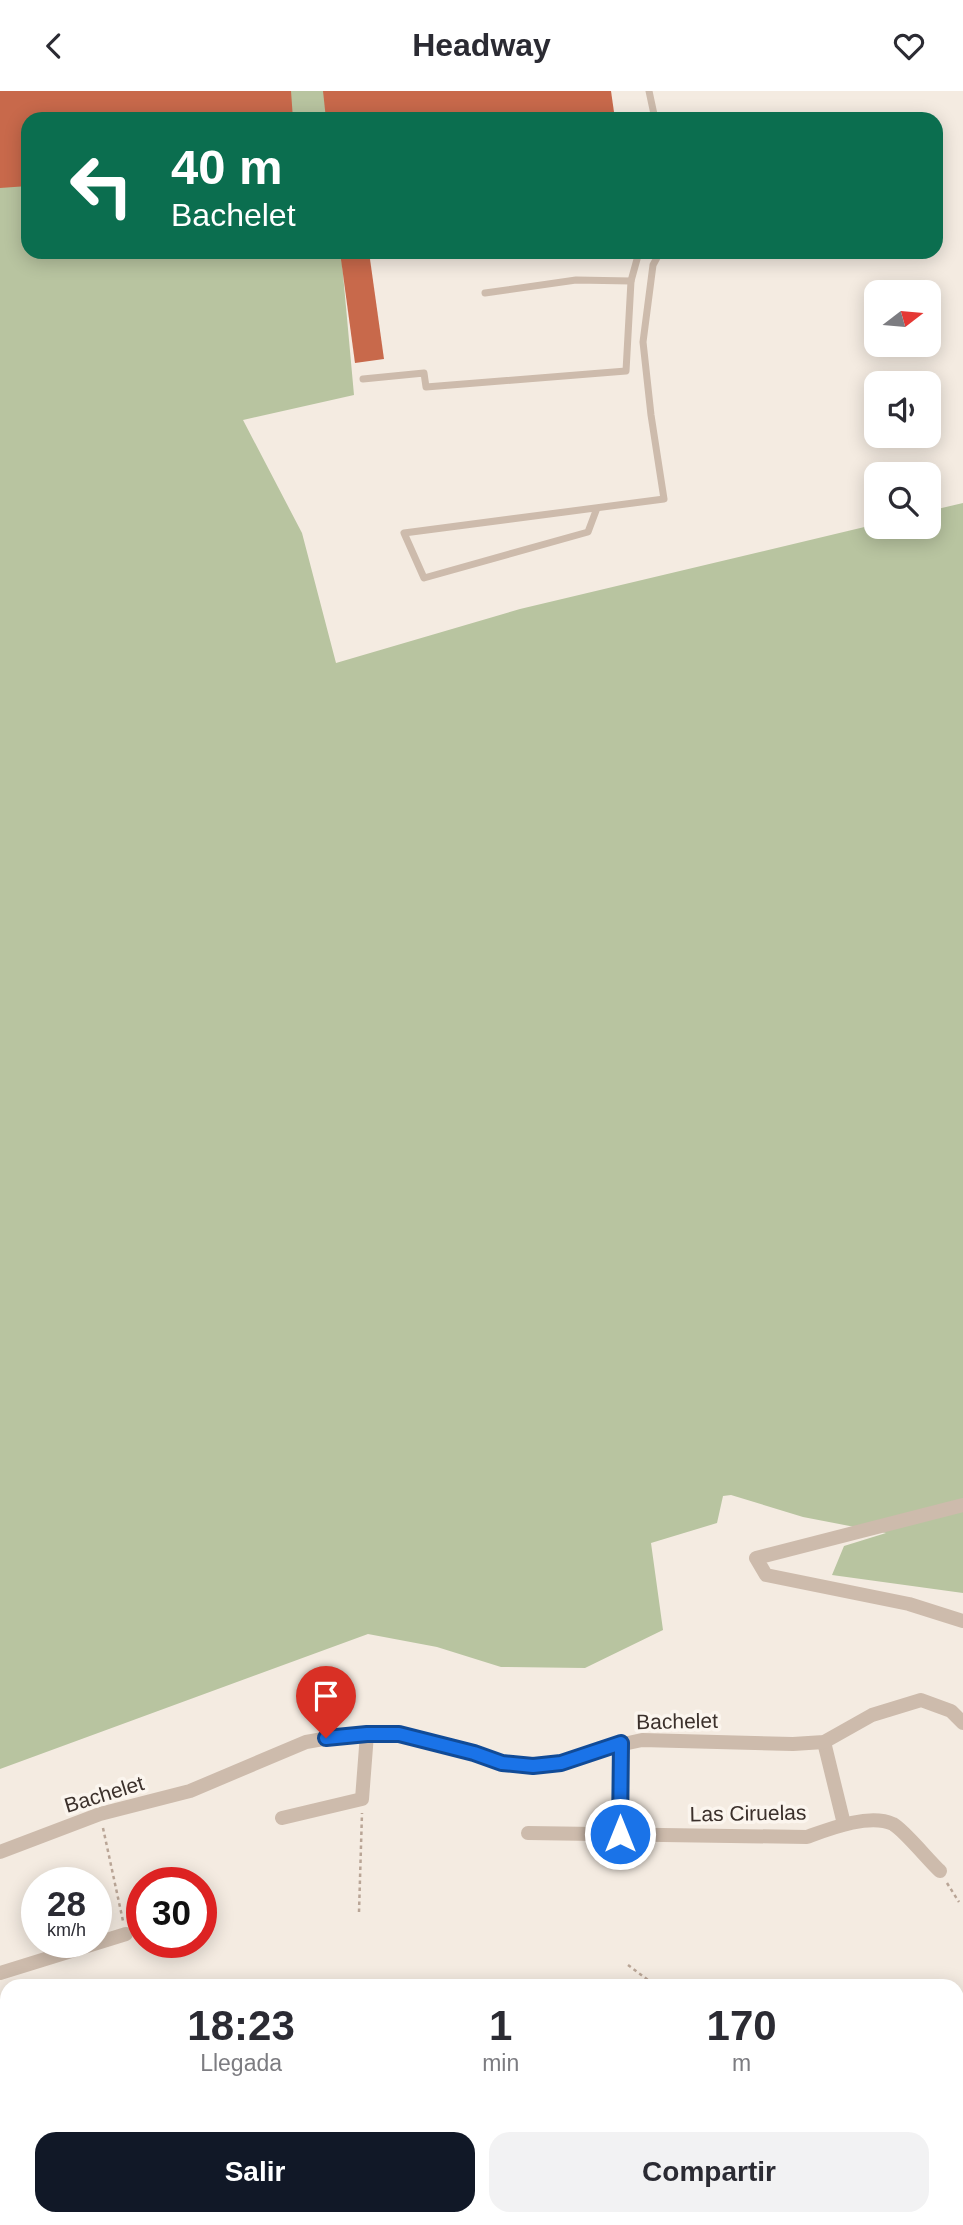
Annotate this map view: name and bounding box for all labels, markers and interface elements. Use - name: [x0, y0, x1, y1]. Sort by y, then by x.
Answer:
- icon: back: [35, 27, 73, 65]
- text: Headway: [412, 27, 551, 63]
- icon: heart: [890, 27, 928, 65]
- icon: left: [56, 140, 147, 231]
- text: 40 m: [171, 140, 283, 194]
- text: Bachelet: [171, 197, 296, 233]
- north arrow: [864, 280, 942, 357]
- map controls: [864, 280, 941, 539]
- button: sound: [864, 371, 941, 448]
- button: search: [864, 462, 941, 539]
- pin: [296, 1666, 356, 1738]
- icon: arrive: [307, 1677, 345, 1715]
- street label: Bachelet: [636, 1709, 718, 1733]
- street label: Bachelet: [62, 1771, 147, 1817]
- position arrow: [583, 1797, 657, 1871]
- street label: Las Ciruelas: [689, 1800, 807, 1826]
- speed limit sign: 30: [126, 1867, 217, 1958]
- text: 28: [47, 1884, 86, 1923]
- text: km/h: [47, 1920, 86, 1940]
- text: 18:23: [187, 2002, 295, 2049]
- text: 1: [489, 2002, 512, 2049]
- text: 170: [707, 2002, 777, 2049]
- text: Llegada: [200, 2050, 282, 2076]
- text: min: [482, 2050, 519, 2076]
- text: m: [732, 2050, 751, 2076]
- button: Salir: [35, 2132, 475, 2212]
- button: Compartir: [489, 2132, 929, 2212]

